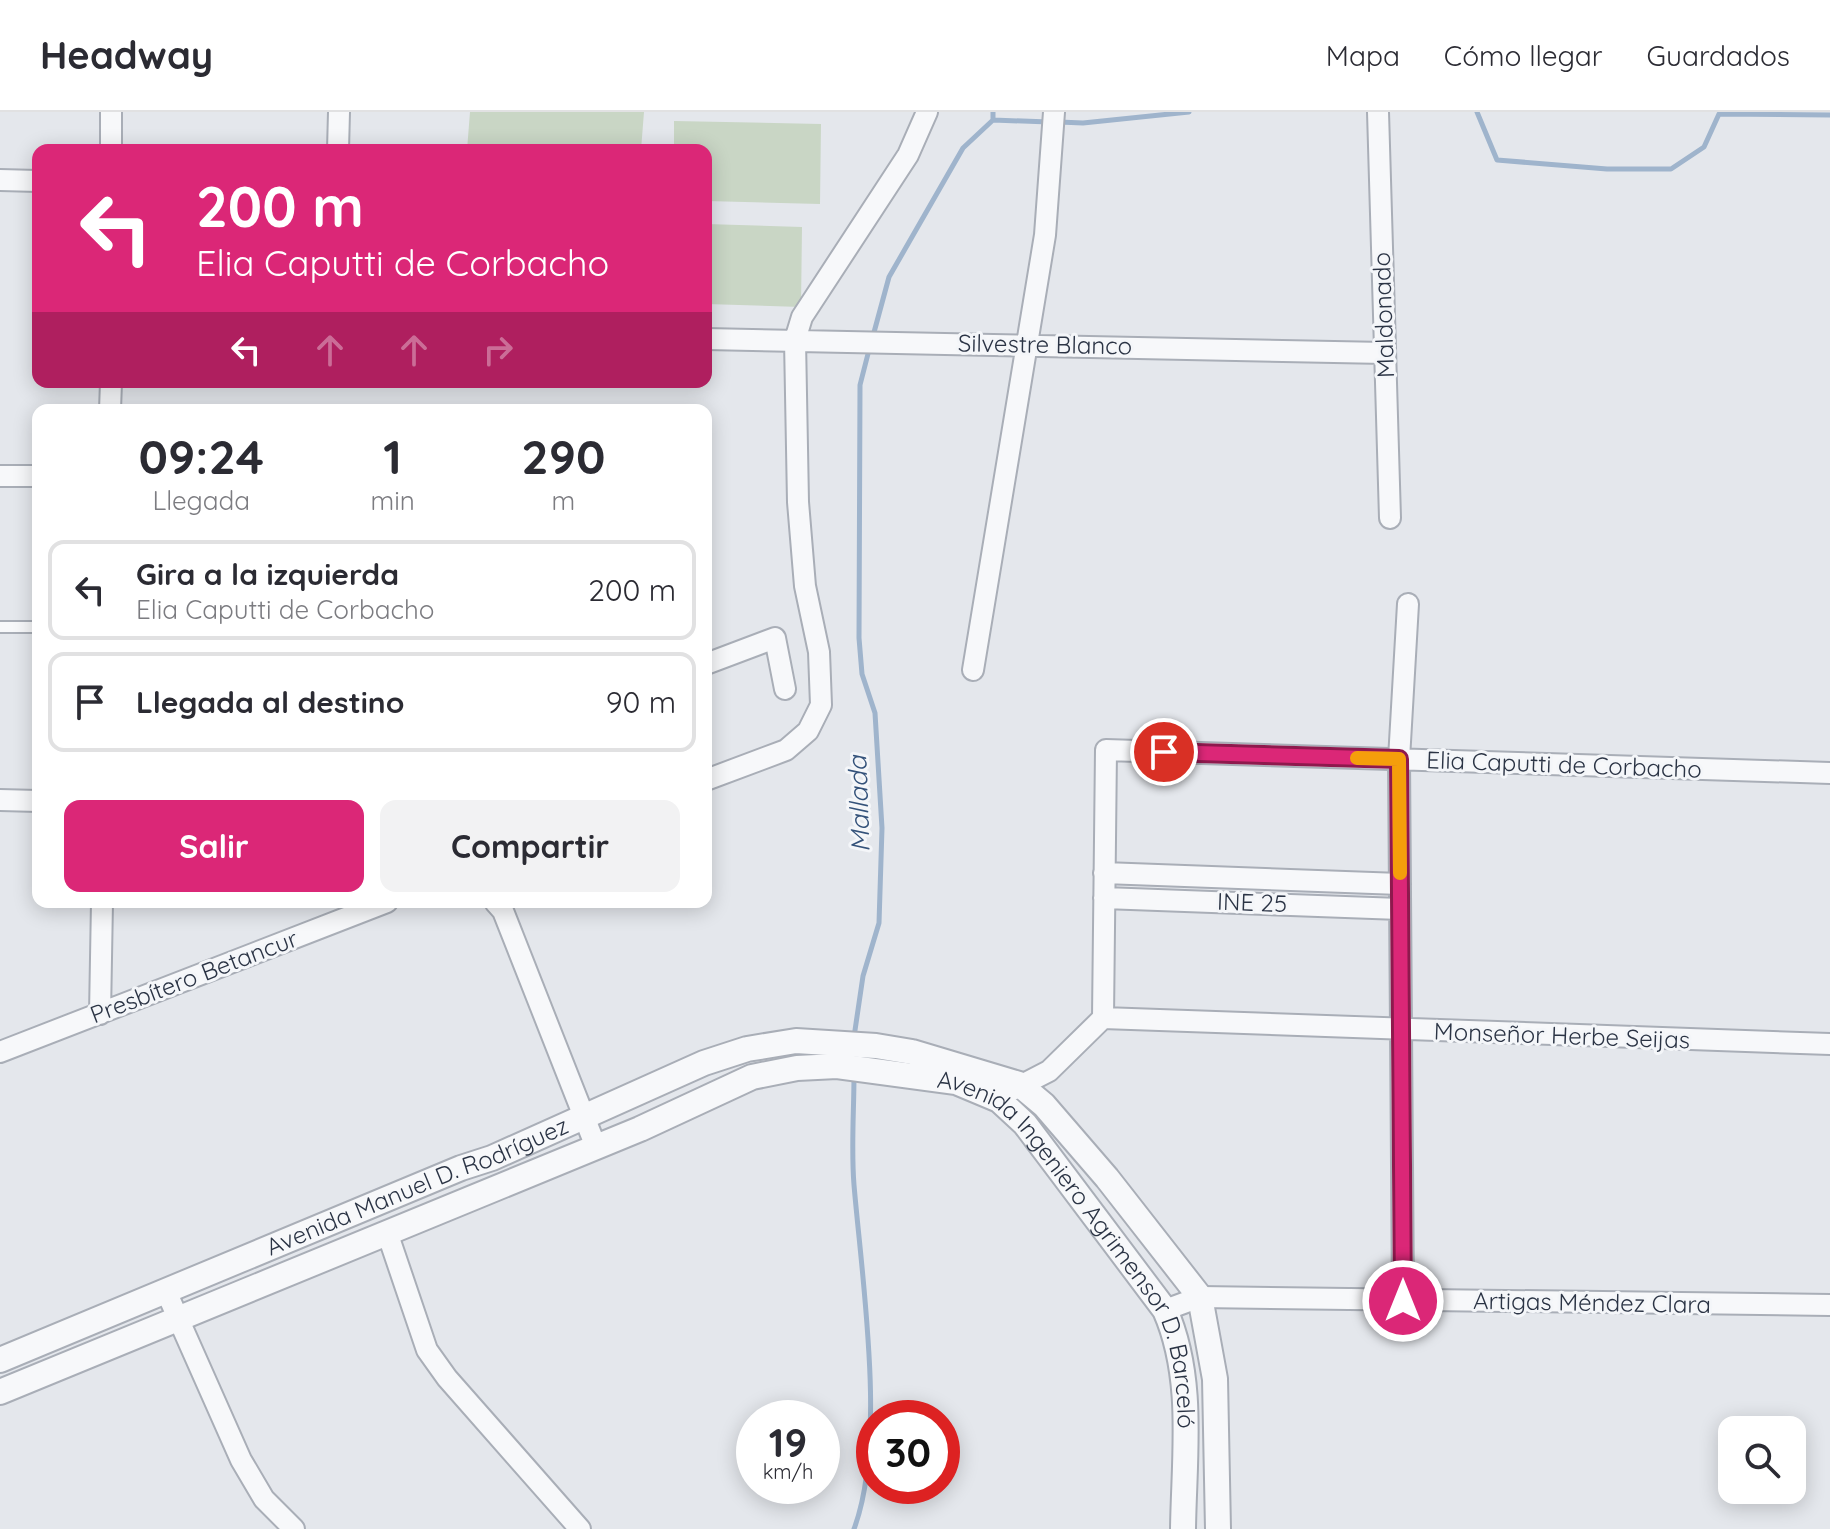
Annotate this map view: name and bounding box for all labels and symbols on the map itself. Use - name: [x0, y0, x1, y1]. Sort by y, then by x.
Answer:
- street label: Maldonado: [1366, 251, 1400, 379]
- street label: Silvestre Blanco: [958, 327, 1132, 361]
- pin: [1130, 718, 1198, 786]
- street label: Elia Caputti de Corbacho: [1426, 744, 1702, 784]
- water label: Mallada: [840, 754, 877, 853]
- street label: INE 25: [1217, 886, 1288, 918]
- street label: Presbítero Betancur: [86, 923, 302, 1029]
- street label: Monseñor Herbe Seijas: [1433, 1016, 1691, 1054]
- street label: Avenida Ingeniero Agrimensor D. Barceló: [935, 1064, 1202, 1429]
- street label: Avenida Manuel D. Rodríguez: [261, 1110, 573, 1261]
- position arrow: [1361, 1259, 1445, 1343]
- street label: Artigas Méndez Clara: [1473, 1285, 1711, 1319]
- speed limit sign: 30: [856, 1400, 960, 1504]

